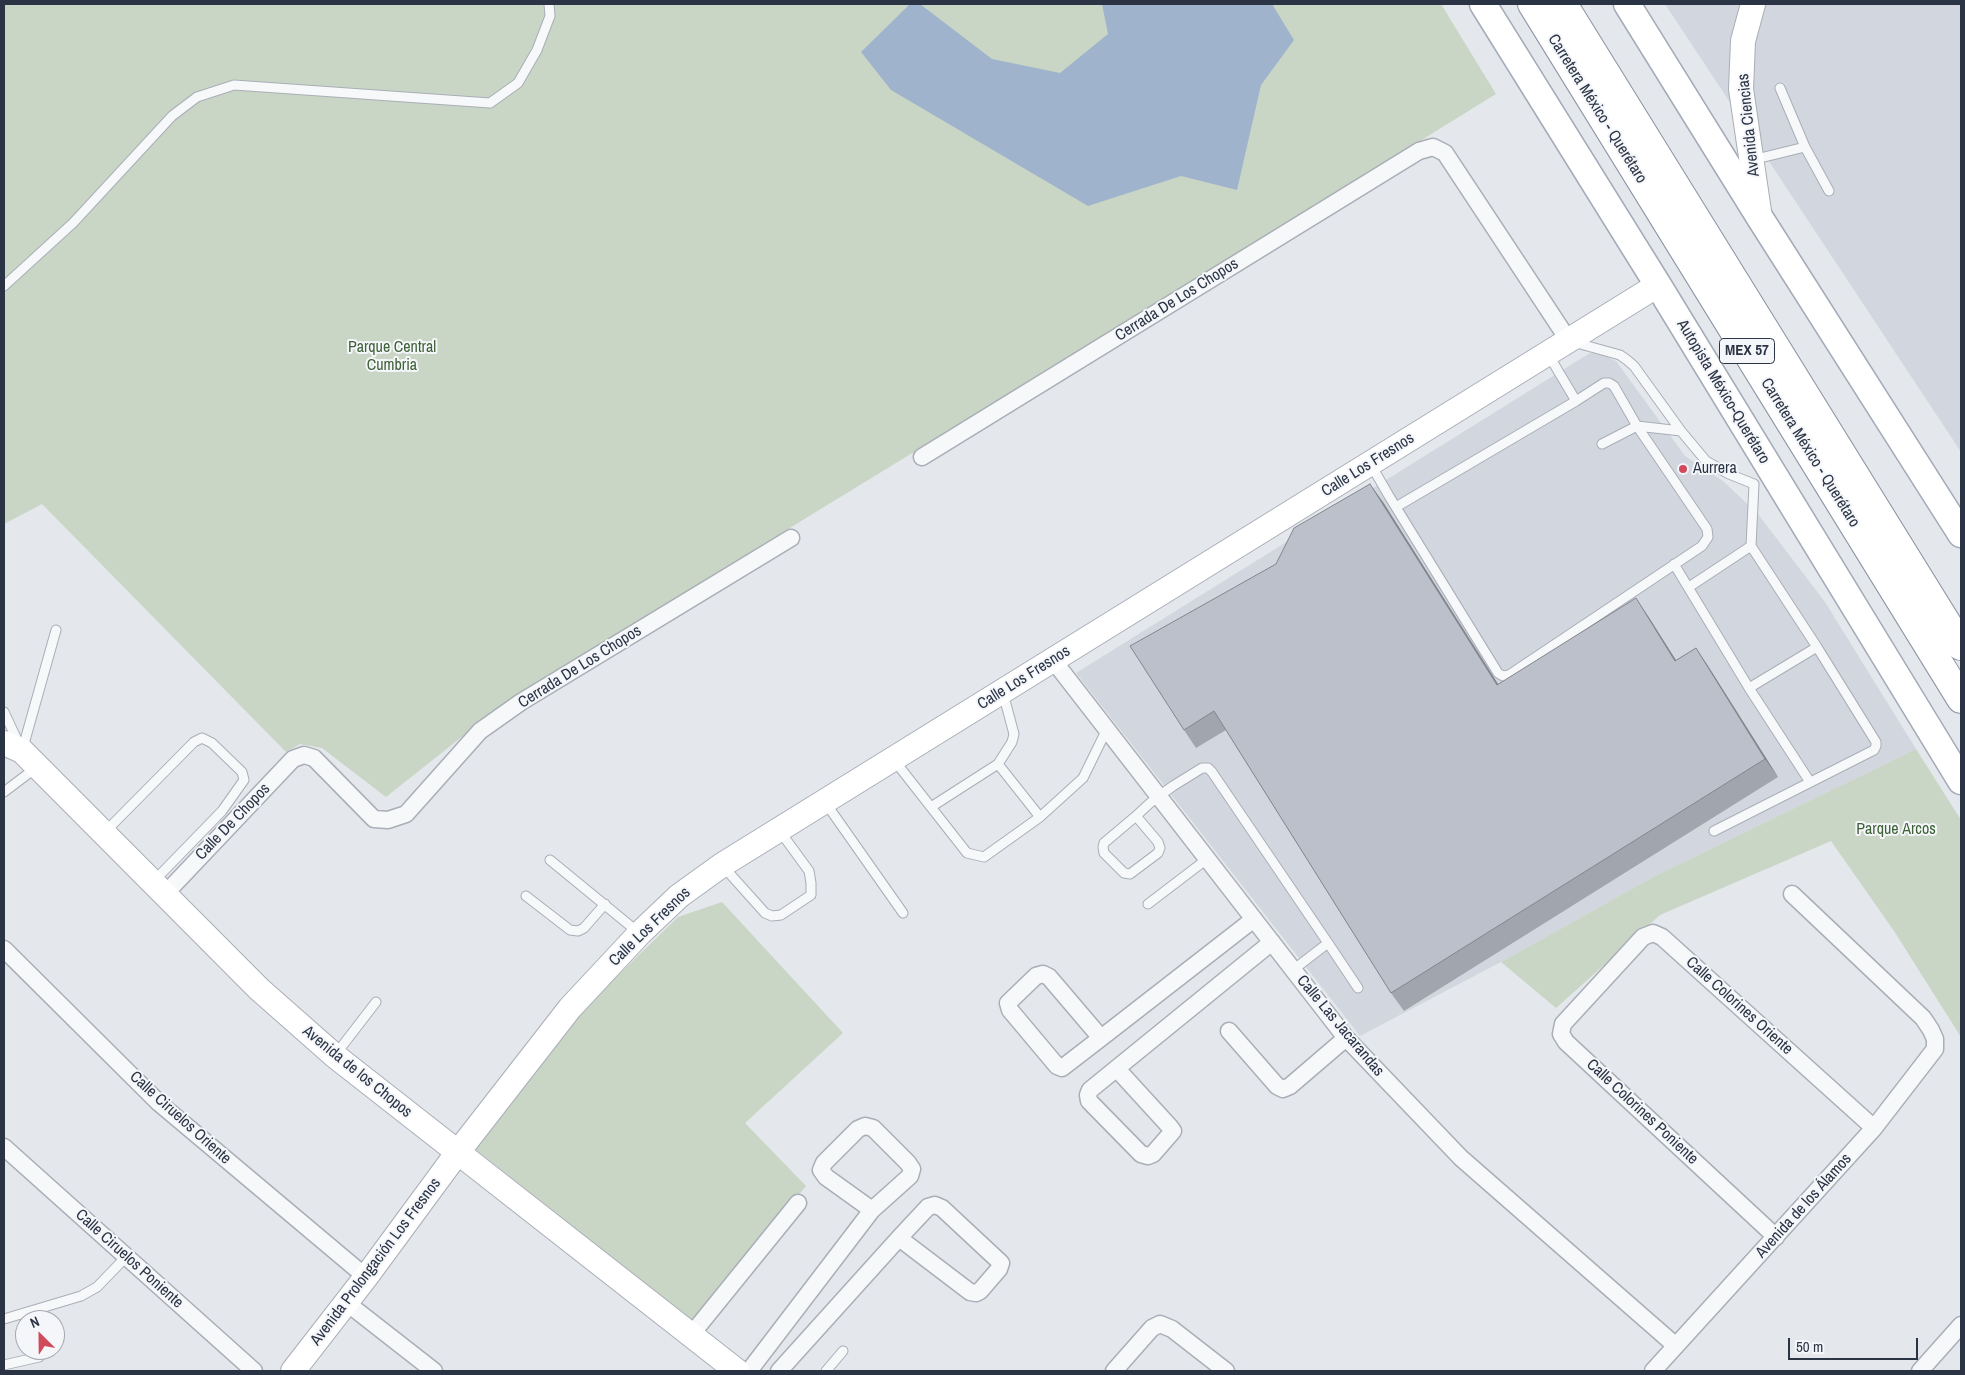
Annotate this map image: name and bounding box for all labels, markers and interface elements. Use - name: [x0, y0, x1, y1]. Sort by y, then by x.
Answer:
- street label: Carretera México - Querétaro: [1543, 31, 1651, 187]
- street label: Avenida Ciencias: [1734, 73, 1764, 177]
- street label: Cerrada De Los Chopos: [1112, 254, 1242, 346]
- street label: Autopista México-Querétaro: [1672, 316, 1774, 468]
- park label: Parque Central Cumbria: [348, 338, 436, 376]
- road number: MEX 57: [1720, 338, 1774, 364]
- street label: Carretera México - Querétaro: [1756, 375, 1864, 531]
- street label: Calle Los Fresnos: [1318, 429, 1418, 501]
- place label: Aurrera: [1693, 459, 1737, 479]
- marker: Aurrera: [1677, 463, 1689, 475]
- street label: Cerrada De Los Chopos: [515, 621, 645, 713]
- street label: Calle Los Fresnos: [974, 642, 1074, 714]
- street label: Calle De Chopos: [192, 780, 274, 864]
- park label: Parque Arcos: [1856, 820, 1936, 840]
- street label: Calle Los Fresnos: [605, 883, 695, 971]
- street label: Calle Colorines Oriente: [1682, 953, 1796, 1059]
- street label: Calle Las Jacarandas: [1292, 972, 1388, 1080]
- street label: Avenida de los Chopos: [298, 1022, 416, 1122]
- street label: Calle Colorines Poniente: [1582, 1055, 1702, 1169]
- street label: Calle Ciruelos Oriente: [125, 1067, 235, 1169]
- street label: Avenida de los Álamos: [1752, 1150, 1856, 1262]
- street label: Avenida Prolongación Los Fresnos: [307, 1174, 445, 1350]
- street label: Calle Ciruelos Poniente: [71, 1206, 187, 1312]
- north arrow: [15, 1310, 65, 1360]
- text: N: [27, 1312, 42, 1332]
- scale bar: [1790, 1328, 1920, 1360]
- text: 50 m: [1796, 1336, 1823, 1357]

